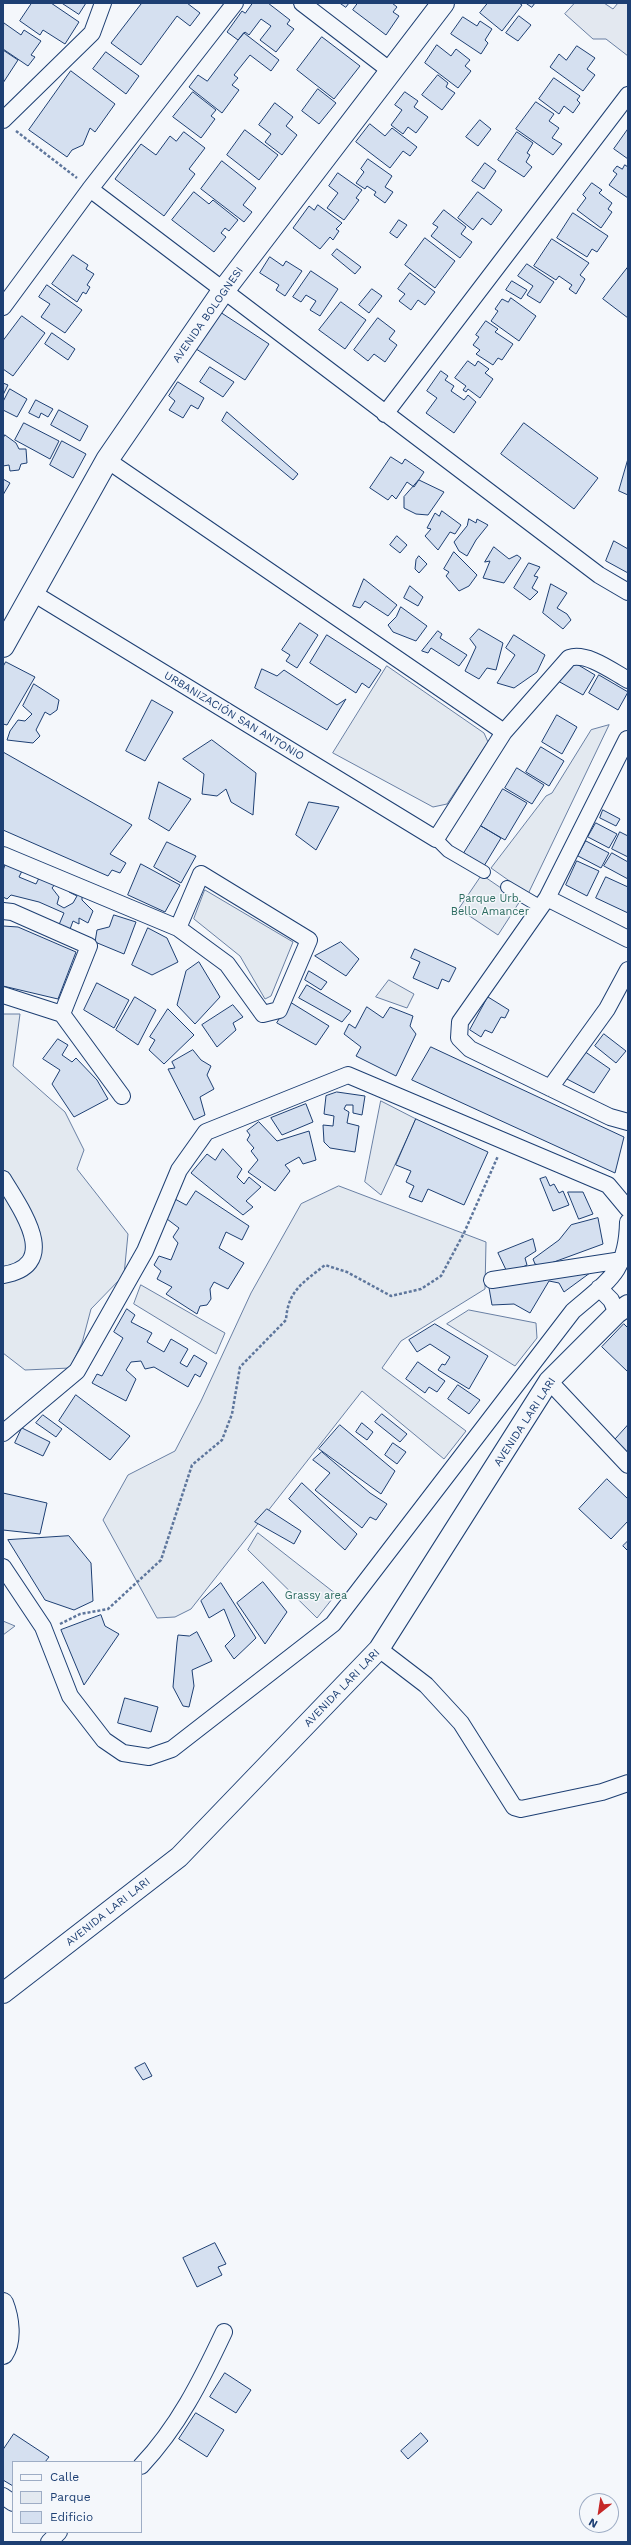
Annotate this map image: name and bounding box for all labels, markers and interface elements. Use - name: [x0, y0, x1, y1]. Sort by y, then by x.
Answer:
- street label: AVENIDA BOLOGNESI: [170, 264, 246, 366]
- street label: URBANIZACIÓN SAN ANTONIO: [162, 669, 306, 763]
- park label: Parque Urb. Bello Amancer: [451, 892, 529, 918]
- street label: AVENIDA LARI LARI: [491, 1375, 559, 1469]
- park label: Grassy area: [285, 1589, 347, 1603]
- street label: AVENIDA LARI LARI: [301, 1646, 383, 1730]
- street label: AVENIDA LARI LARI: [63, 1875, 153, 1949]
- legend: [12, 2461, 142, 2533]
- text: Calle: [50, 2470, 79, 2484]
- text: Parque: [50, 2490, 91, 2504]
- north arrow: [579, 2493, 619, 2533]
- text: Edificio: [50, 2510, 93, 2524]
- text: N: [586, 2515, 600, 2531]

